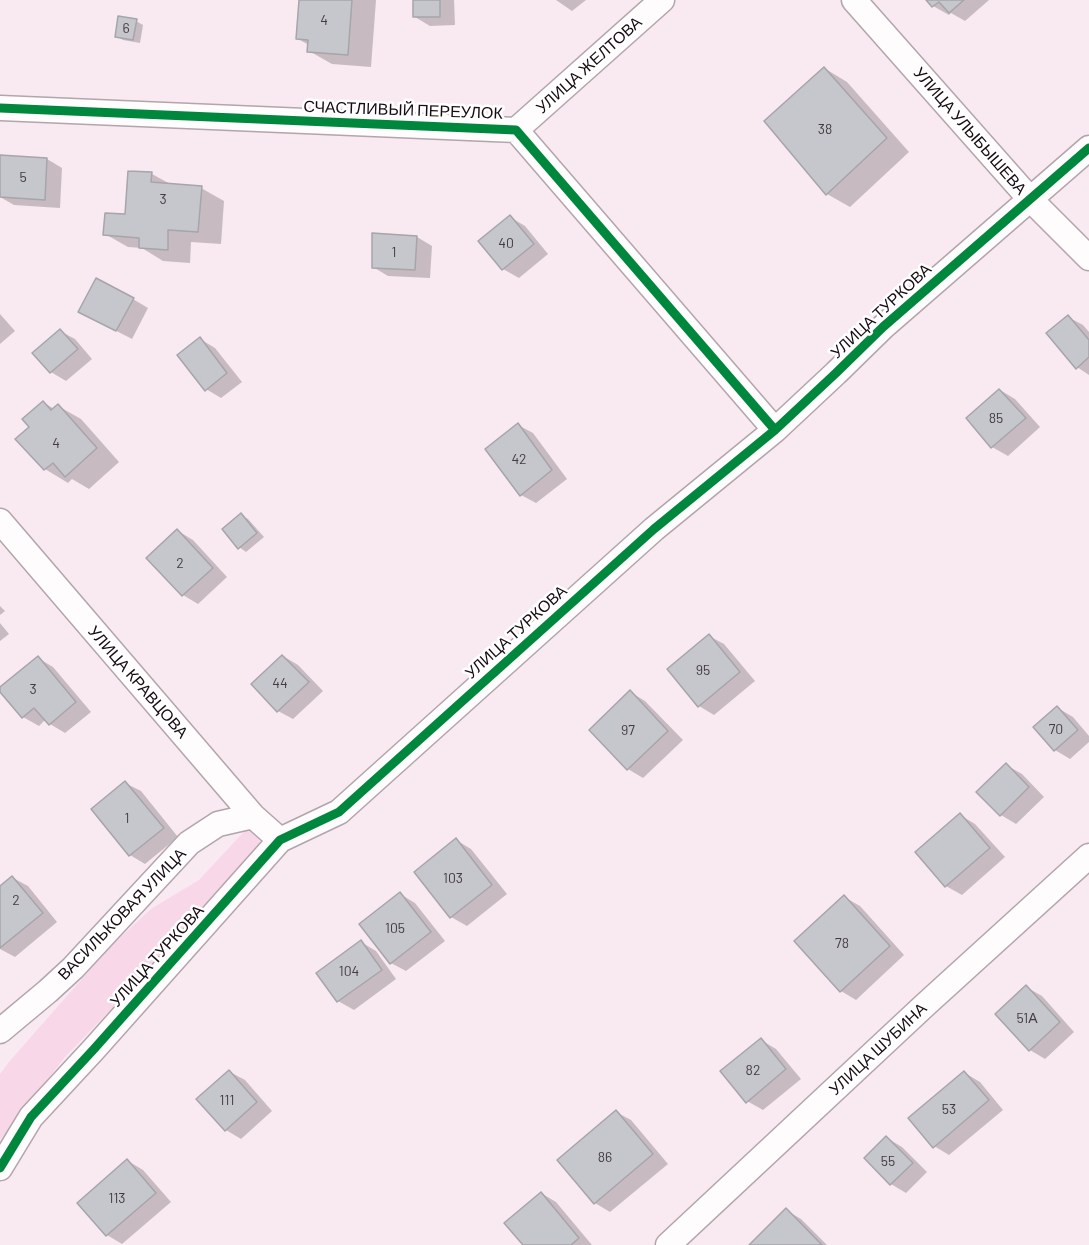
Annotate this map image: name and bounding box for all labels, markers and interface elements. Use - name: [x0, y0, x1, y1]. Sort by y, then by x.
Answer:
- house number: 4: [320, 12, 328, 28]
- street label: УЛИЦА ЖЕЛТОВА: [532, 12, 646, 118]
- house number: 6: [122, 20, 130, 36]
- street label: УЛИЦА УЛЫБЫШЕВА: [909, 63, 1031, 199]
- street label: СЧАСТЛИВЫЙ ПЕРЕУЛОК: [303, 97, 503, 123]
- house number: 38: [818, 121, 832, 137]
- house number: 5: [19, 169, 27, 185]
- house number: 3: [159, 191, 167, 207]
- house number: 40: [498, 235, 514, 251]
- house number: 1: [392, 244, 396, 260]
- street label: УЛИЦА ТУРКОВА: [827, 260, 935, 362]
- house number: 85: [989, 410, 1003, 426]
- house number: 4: [52, 435, 60, 451]
- house number: 42: [511, 451, 527, 467]
- house number: 2: [176, 555, 184, 571]
- street label: УЛИЦА ТУРКОВА: [461, 581, 571, 683]
- street label: УЛИЦА КРАВЦОВА: [84, 622, 192, 742]
- house number: 95: [696, 662, 710, 678]
- house number: 44: [272, 675, 288, 691]
- house number: 3: [29, 681, 37, 697]
- house number: 70: [1049, 721, 1063, 737]
- house number: 97: [621, 722, 635, 738]
- house number: 1: [125, 810, 129, 826]
- street label: ВАСИЛЬКОВАЯ УЛИЦА: [54, 844, 190, 984]
- house number: 103: [443, 870, 463, 886]
- house number: 2: [12, 892, 20, 908]
- street label: УЛИЦА ТУРКОВА: [106, 901, 208, 1011]
- house number: 105: [385, 920, 405, 936]
- house number: 78: [835, 935, 849, 951]
- house number: 104: [339, 963, 359, 979]
- street label: УЛИЦА ШУБИНА: [825, 999, 931, 1099]
- house number: 51А: [1016, 1010, 1038, 1026]
- house number: 82: [746, 1062, 760, 1078]
- house number: 111: [220, 1092, 234, 1108]
- house number: 53: [942, 1101, 956, 1117]
- house number: 86: [598, 1149, 612, 1165]
- house number: 55: [881, 1153, 895, 1169]
- house number: 113: [108, 1190, 126, 1206]

